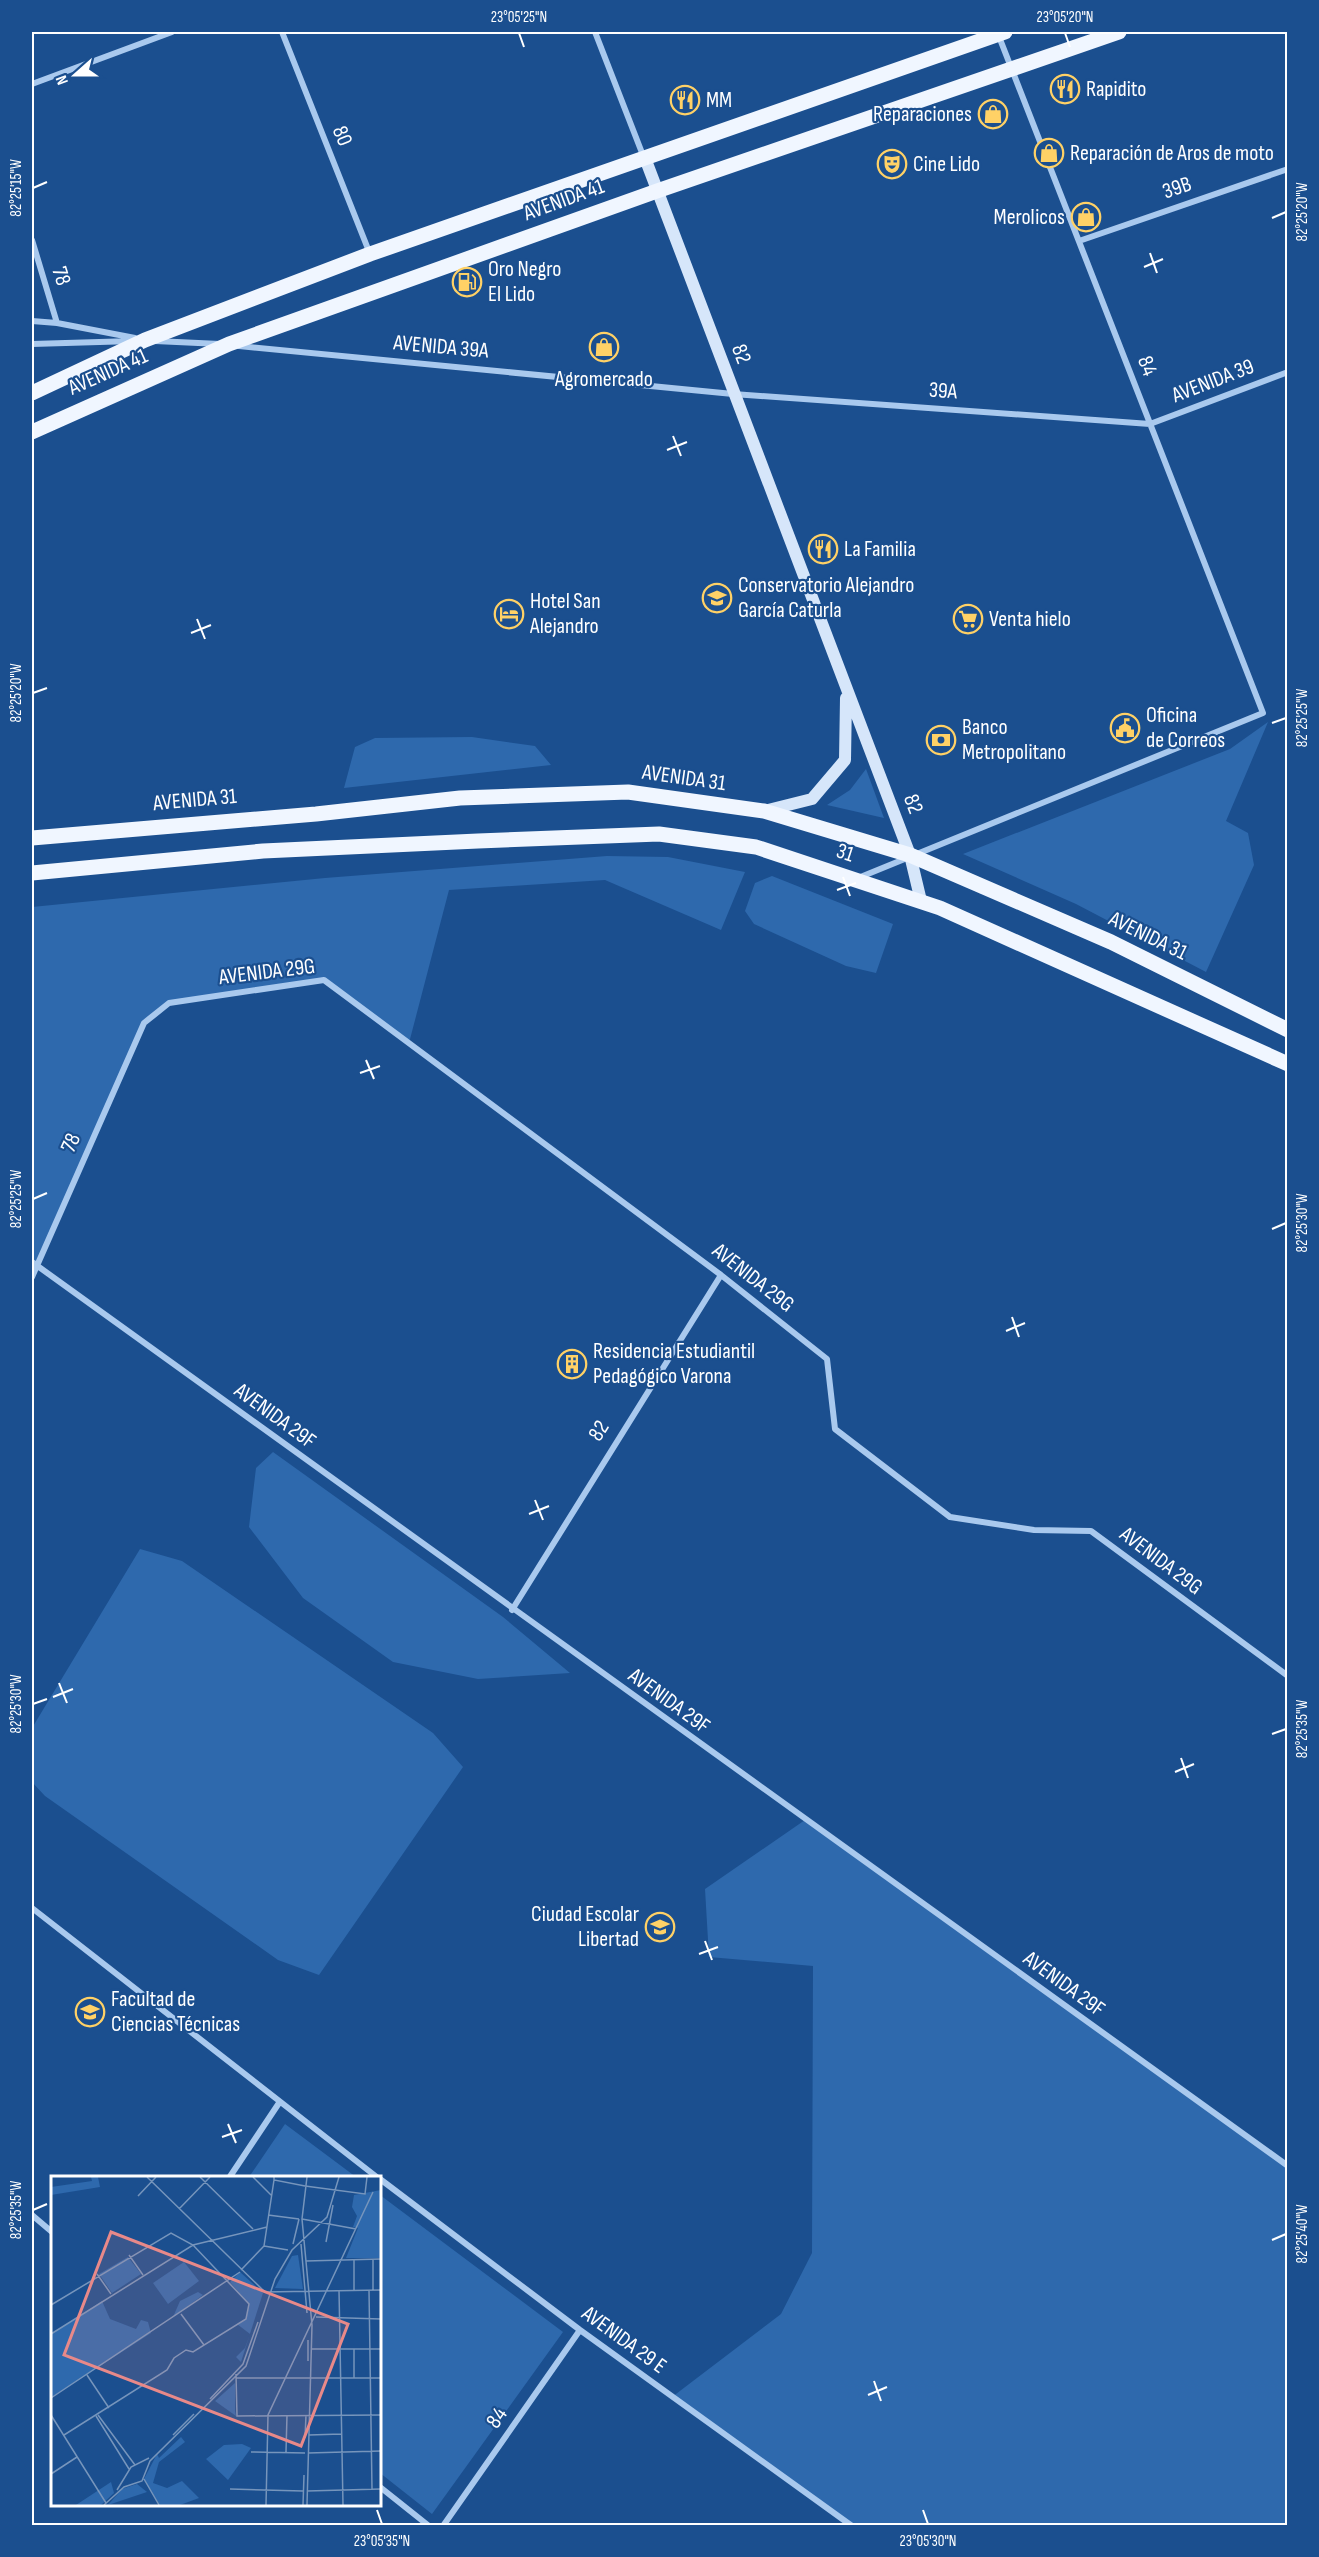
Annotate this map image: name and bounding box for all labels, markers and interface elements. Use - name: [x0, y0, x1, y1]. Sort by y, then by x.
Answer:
- text: 23°05'25"N: [491, 8, 547, 27]
- text: 23°05'20"N: [1037, 8, 1093, 27]
- north arrow: [45, 45, 105, 105]
- text: N: [52, 72, 73, 87]
- restaurant icon: Rapidito: [1049, 73, 1081, 105]
- place label: Rapidito: [1086, 76, 1146, 103]
- restaurant icon: MM: [669, 84, 701, 116]
- place label: MM: [706, 87, 732, 114]
- shop icon: Reparaciones: [977, 98, 1009, 130]
- place label: Reparaciones: [873, 101, 972, 128]
- street label: 80: [326, 122, 358, 150]
- shop icon: Reparación de Aros de moto: [1033, 137, 1065, 169]
- place label: Reparación de Aros de moto: [1070, 140, 1274, 167]
- theatre icon: Cine Lido: [876, 148, 908, 180]
- place label: Cine Lido: [913, 151, 980, 178]
- text: 82°25'15"W: [7, 159, 26, 217]
- street label: 39B: [1159, 171, 1195, 205]
- street label: AVENIDA 41: [519, 173, 608, 227]
- text: 82°25'20"W: [1293, 182, 1312, 242]
- shop icon: Merolicos: [1070, 201, 1102, 233]
- place label: Merolicos: [994, 204, 1065, 231]
- place label: Oro Negro El Lido: [488, 256, 561, 308]
- street label: 78: [45, 263, 77, 289]
- fuel station icon: Oro Negro El Lido: [451, 266, 483, 298]
- street label: AVENIDA 39A: [391, 329, 490, 365]
- shop icon: Agromercado: [588, 331, 620, 363]
- street label: 82: [725, 340, 757, 368]
- street label: AVENIDA 41: [63, 343, 152, 402]
- street label: 84: [1131, 352, 1163, 380]
- street label: AVENIDA 39: [1167, 353, 1258, 409]
- place label: Agromercado: [554, 366, 653, 393]
- street label: 39A: [928, 377, 959, 405]
- restaurant icon: La Familia: [807, 533, 839, 565]
- place label: La Familia: [844, 536, 916, 563]
- place label: Conservatorio Alejandro García Caturla: [738, 572, 914, 624]
- school or university icon: Conservatorio Alejandro García Caturla: [701, 582, 733, 614]
- place label: Hotel San Alejandro: [529, 588, 601, 640]
- hotel icon: Hotel San Alejandro: [493, 598, 525, 630]
- supermarket icon: Venta hielo: [952, 603, 984, 635]
- place label: Venta hielo: [989, 606, 1071, 633]
- text: 82°25'20"W: [7, 663, 26, 723]
- text: 82°25'25"W: [1293, 689, 1312, 747]
- place label: Oficina de Correos: [1146, 702, 1225, 754]
- public building icon: Oficina de Correos: [1109, 712, 1141, 744]
- place label: Banco Metropolitano: [962, 714, 1066, 766]
- bank icon: Banco Metropolitano: [925, 724, 957, 756]
- street label: AVENIDA 31: [640, 759, 728, 797]
- street label: AVENIDA 31: [151, 783, 238, 817]
- street label: 82: [897, 790, 929, 818]
- street label: 31: [833, 838, 858, 869]
- street label: AVENIDA 31: [1104, 905, 1192, 967]
- street label: AVENIDA 29G: [216, 953, 317, 991]
- street label: 78: [55, 1129, 87, 1157]
- text: 82°25'25"W: [7, 1170, 26, 1228]
- text: 82°25'30"W: [1293, 1193, 1312, 1253]
- street label: AVENIDA 29G: [706, 1237, 799, 1318]
- place label: Residencia Estudiantil Pedagógico Varona: [593, 1338, 755, 1390]
- building icon: Residencia Estudiantil Pedagógico Varona: [556, 1348, 588, 1380]
- street label: AVENIDA 29F: [228, 1377, 321, 1455]
- street label: 82: [583, 1416, 615, 1446]
- street label: AVENIDA 29G: [1113, 1521, 1208, 1601]
- street label: AVENIDA 29F: [622, 1662, 715, 1740]
- text: 82°25'30"W: [7, 1674, 26, 1734]
- text: 82°25'35"W: [1293, 1700, 1312, 1758]
- place label: Ciudad Escolar Libertad: [531, 1901, 639, 1953]
- school or university icon: Ciudad Escolar Libertad: [644, 1911, 676, 1943]
- street label: AVENIDA 29F: [1017, 1945, 1110, 2023]
- place label: Facultad de Ciencias Técnicas: [111, 1986, 240, 2038]
- school or university icon: Facultad de Ciencias Técnicas: [74, 1996, 106, 2028]
- inset map: [51, 2176, 381, 2506]
- text: 82°25'35"W: [7, 2181, 26, 2239]
- text: 82°25'40"W: [1293, 2204, 1312, 2264]
- street label: AVENIDA 29 E: [576, 2300, 672, 2380]
- street label: 84: [480, 2402, 514, 2434]
- text: 23°05'35"N: [354, 2532, 410, 2551]
- text: 23°05'30"N: [899, 2532, 957, 2551]

